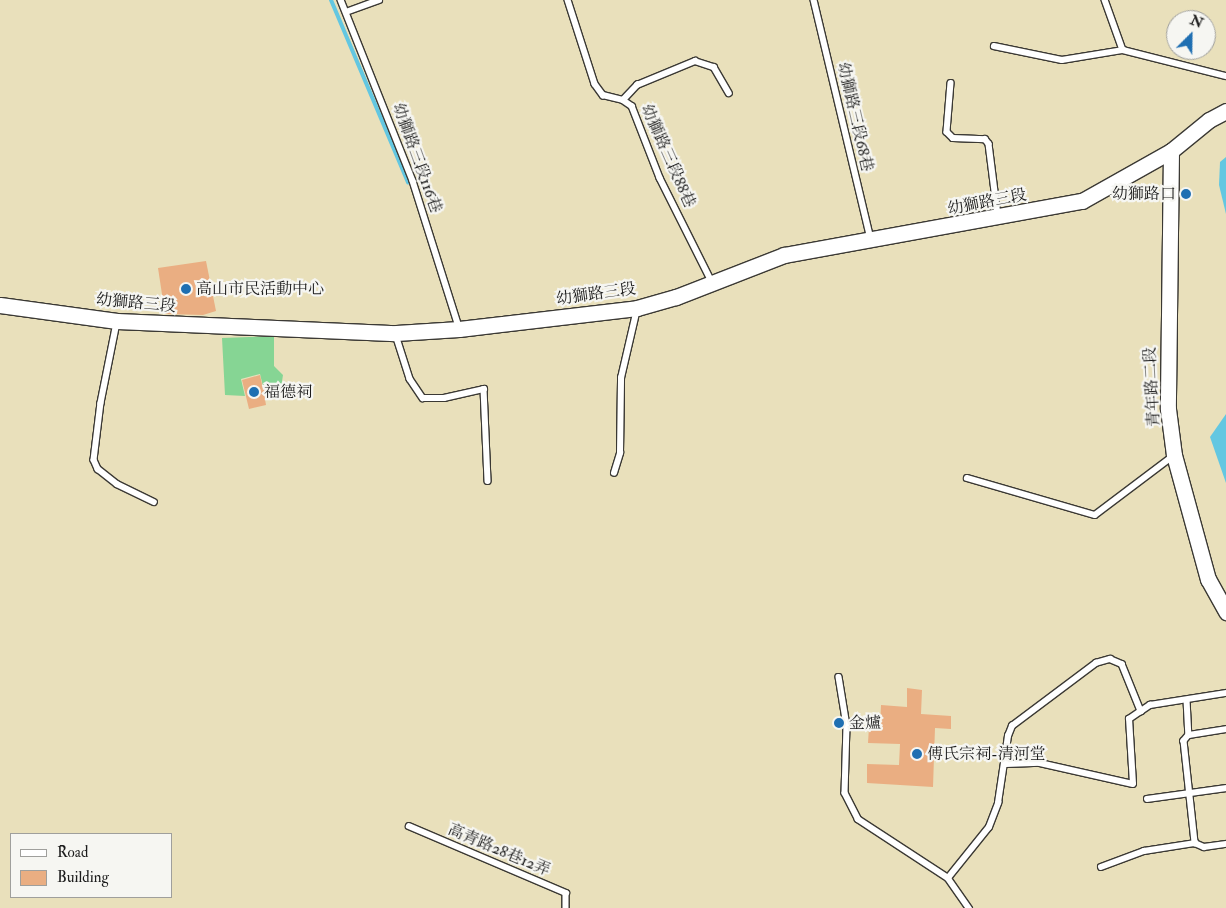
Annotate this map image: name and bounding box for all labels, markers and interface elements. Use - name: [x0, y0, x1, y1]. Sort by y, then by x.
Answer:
- north arrow: [1166, 10, 1216, 60]
- text: N: [1188, 11, 1206, 32]
- street label: 幼獅路三段68巷: [833, 60, 877, 174]
- street label: 幼獅路三段116巷: [388, 100, 446, 216]
- street label: 幼獅路三段88巷: [637, 101, 699, 211]
- place label: 幼獅路口: [1112, 184, 1176, 204]
- street label: 幼獅路三段: [946, 185, 1028, 219]
- marker: 幼獅路口: [1180, 188, 1192, 200]
- place label: 高山市民活動中心: [196, 279, 324, 299]
- street label: 幼獅路三段: [555, 279, 637, 309]
- marker: 高山市民活動中心: [180, 283, 192, 295]
- street label: 幼獅路三段: [95, 290, 177, 316]
- street label: 青年路二段: [1140, 347, 1164, 427]
- place label: 福德祠: [264, 382, 312, 402]
- marker: 福德祠: [248, 386, 260, 398]
- place label: 金爐: [849, 713, 881, 733]
- marker: 金爐: [833, 717, 845, 729]
- place label: 傅氏宗祠-清河堂: [927, 744, 1046, 764]
- marker: 傅氏宗祠-清河堂: [911, 748, 923, 760]
- street label: 高青路28巷12弄: [445, 820, 553, 880]
- legend: [10, 833, 172, 898]
- text: Road: [57, 843, 88, 862]
- text: Building: [57, 868, 109, 887]

